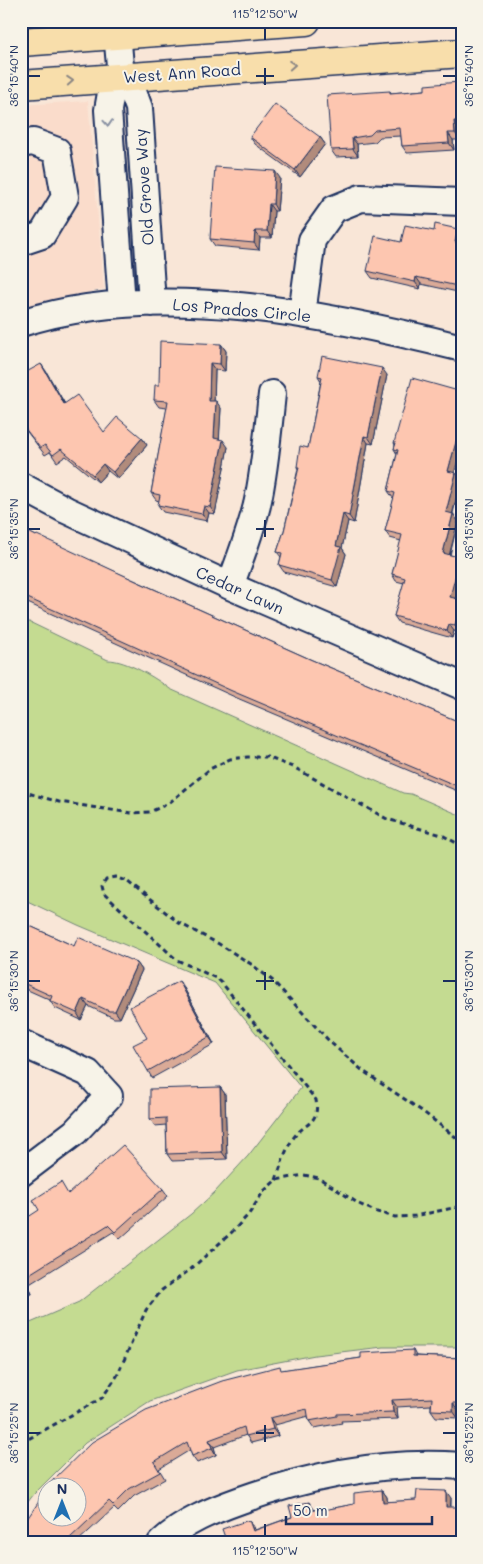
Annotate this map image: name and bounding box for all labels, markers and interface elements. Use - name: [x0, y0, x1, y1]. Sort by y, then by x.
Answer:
- text: 115°12'50"W: [232, 5, 298, 21]
- text: 36°15'40"N: [5, 45, 21, 107]
- text: 36°15'40"N: [460, 45, 476, 107]
- street label: West Ann Road: [123, 58, 241, 87]
- one-way arrow: [288, 60, 296, 71]
- one-way arrow: [66, 76, 74, 87]
- one-way arrow: [103, 119, 114, 127]
- street label: Old Grove Way: [129, 128, 158, 246]
- street label: Los Prados Circle: [172, 293, 312, 326]
- text: 36°15'35"N: [5, 498, 21, 560]
- text: 36°15'35"N: [460, 498, 476, 560]
- street label: Cedar Lawn: [193, 561, 288, 618]
- text: 36°15'30"N: [5, 950, 21, 1012]
- text: 36°15'30"N: [460, 950, 476, 1012]
- text: 36°15'25"N: [5, 1403, 21, 1463]
- text: 36°15'25"N: [460, 1403, 476, 1463]
- north arrow: [38, 1476, 88, 1526]
- text: N: [57, 1479, 67, 1498]
- scale bar: [286, 1494, 432, 1526]
- text: 50 m: [293, 1500, 328, 1520]
- text: 115°12'50"W: [232, 1542, 298, 1558]

